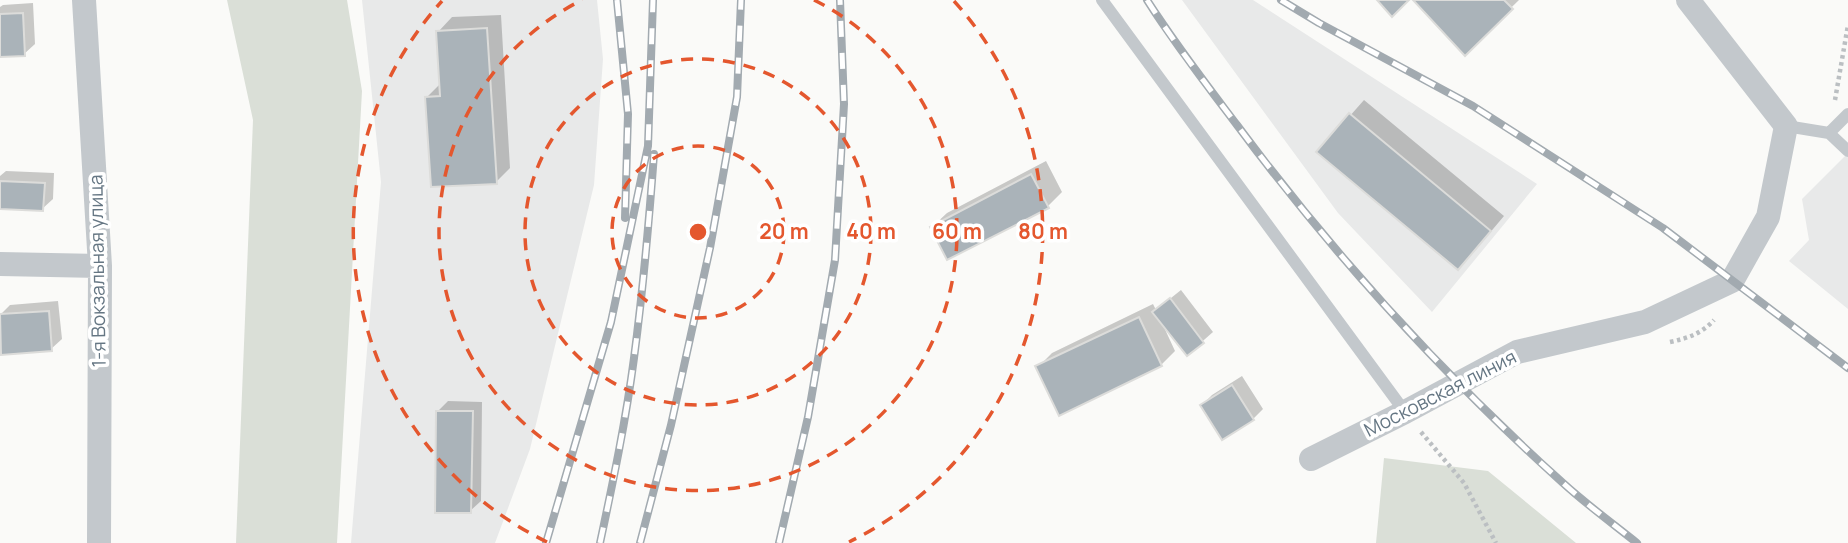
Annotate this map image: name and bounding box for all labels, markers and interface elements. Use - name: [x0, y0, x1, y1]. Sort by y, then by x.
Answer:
- street label: 1-я Вокзальная улица: [82, 174, 112, 368]
- text: 20 m: [759, 217, 809, 245]
- text: 40 m: [846, 217, 896, 245]
- text: 60 m: [932, 217, 982, 245]
- text: 80 m: [1018, 217, 1068, 245]
- centre of rings: [686, 220, 710, 244]
- street label: Московская линия: [1359, 343, 1521, 443]

